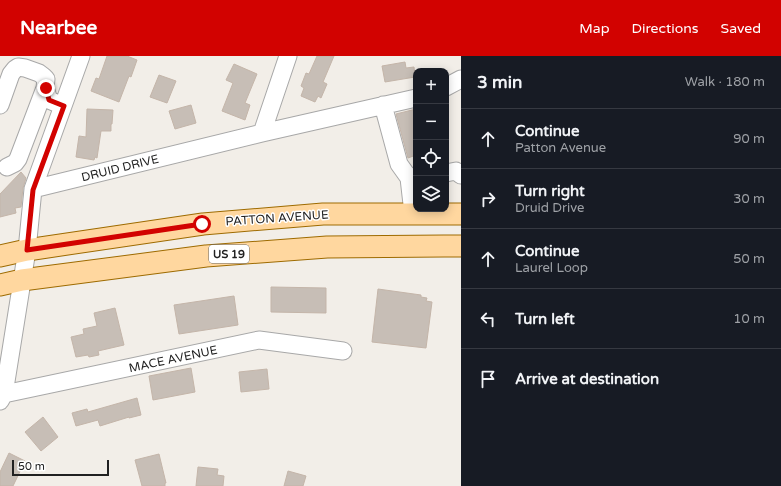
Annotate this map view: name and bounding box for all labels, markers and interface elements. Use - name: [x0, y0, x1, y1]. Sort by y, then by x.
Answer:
- text: Nearbee: [20, 17, 97, 39]
- text: Map: [579, 20, 610, 37]
- text: Directions: [632, 20, 699, 37]
- text: Saved: [721, 20, 761, 37]
- map controls: [413, 68, 449, 212]
- button: +: [413, 68, 449, 104]
- text: 3 min: [477, 72, 522, 93]
- text: Walk · 180 m: [685, 74, 765, 90]
- route end: [37, 79, 55, 97]
- button: −: [413, 104, 449, 140]
- text: Continue: [515, 122, 579, 140]
- icon: ahead: [477, 128, 499, 150]
- text: 90 m: [733, 131, 765, 147]
- button: locate: [413, 140, 449, 176]
- text: Patton Avenue: [515, 140, 606, 156]
- street label: DRUID DRIVE: [80, 152, 160, 184]
- button: layers: [413, 176, 449, 212]
- text: Turn right: [515, 182, 585, 200]
- icon: right: [477, 188, 499, 210]
- text: 30 m: [733, 191, 765, 207]
- text: Druid Drive: [515, 200, 584, 216]
- street label: PATTON AVENUE: [225, 207, 329, 229]
- route start: [193, 215, 211, 233]
- text: Continue: [515, 242, 579, 260]
- road number: US 19: [209, 245, 249, 263]
- icon: ahead: [477, 248, 499, 270]
- text: 50 m: [733, 251, 765, 267]
- text: Laurel Loop: [515, 260, 588, 276]
- icon: left: [477, 308, 499, 330]
- text: Turn left: [515, 310, 575, 328]
- text: 10 m: [733, 311, 765, 327]
- street label: MACE AVENUE: [127, 343, 219, 375]
- icon: arrive: [477, 368, 499, 390]
- text: Arrive at destination: [515, 370, 659, 388]
- scale bar: [12, 458, 109, 477]
- text: 50 m: [18, 460, 45, 473]

